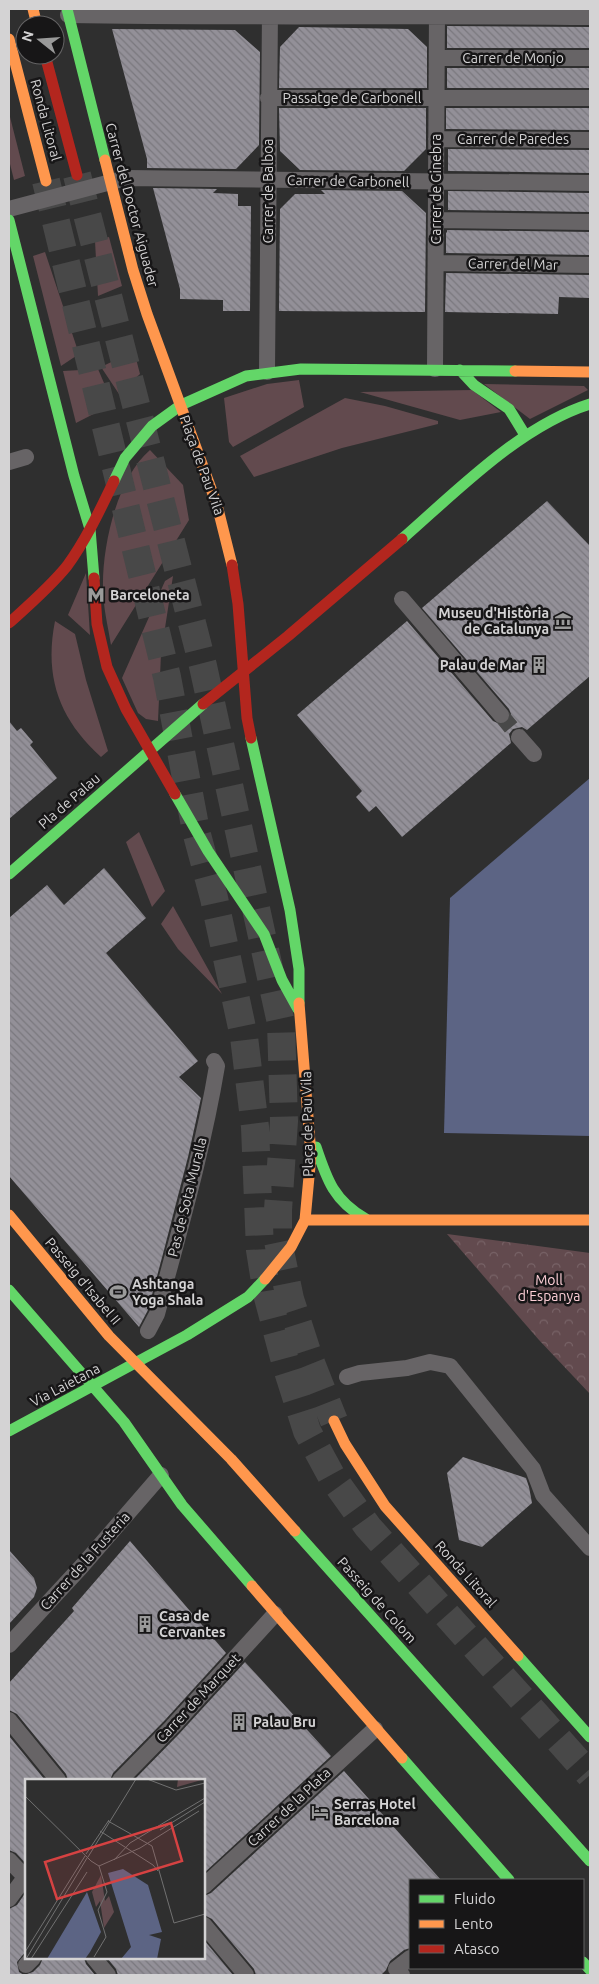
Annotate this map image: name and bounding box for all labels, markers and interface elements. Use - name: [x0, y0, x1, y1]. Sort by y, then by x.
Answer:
- north arrow: [15, 15, 65, 65]
- text: N: [18, 29, 37, 44]
- street label: Carrer de Monjo: [462, 50, 564, 66]
- street label: Ronda Litoral: [27, 77, 65, 163]
- street label: Passatge de Carbonell: [283, 90, 422, 106]
- street label: Carrer del Doctor Aiguader: [102, 121, 162, 289]
- street label: Carrer de Paredes: [457, 131, 569, 147]
- street label: Carrer de Ginebra: [428, 134, 444, 244]
- street label: Carrer de Balboa: [260, 138, 276, 244]
- street label: Carrer de Carbonell: [287, 172, 410, 190]
- street label: Carrer del Mar: [468, 255, 559, 273]
- street label: Plaça de Pau Vila: [176, 413, 228, 517]
- metro station icon: Barceloneta: [86, 585, 106, 605]
- place label: Barceloneta: [110, 587, 190, 603]
- place label: Museu d'Història de Catalunya: [438, 605, 549, 637]
- museum icon: Museu d'Història de Catalunya: [553, 611, 573, 631]
- building icon: Palau de Mar: [529, 655, 549, 675]
- place label: Palau de Mar: [440, 657, 525, 673]
- street label: Pla de Palau: [35, 770, 103, 832]
- street label: Plaça de Pau Vila: [298, 1071, 316, 1177]
- street label: Pas de Sota Muralla: [164, 1136, 210, 1258]
- street label: Passeig d'Isabel II: [42, 1234, 124, 1328]
- park label: Moll d'Espanya: [518, 1272, 580, 1304]
- place label: Ashtanga Yoga Shala: [132, 1276, 203, 1308]
- sports icon: Ashtanga Yoga Shala: [108, 1282, 128, 1302]
- street label: Via Laietana: [27, 1360, 103, 1410]
- street label: Carrer de la Fusteria: [37, 1509, 133, 1613]
- street label: Ronda Litoral: [432, 1537, 500, 1611]
- street label: Passeig de Colom: [334, 1554, 420, 1646]
- place label: Casa de Cervantes: [159, 1608, 226, 1640]
- building icon: Casa de Cervantes: [135, 1614, 155, 1634]
- street label: Carrer de Marquet: [153, 1650, 244, 1746]
- building icon: Palau Bru: [229, 1712, 249, 1732]
- place label: Palau Bru: [253, 1714, 316, 1730]
- street label: Carrer de la Plata: [244, 1764, 334, 1850]
- inset map: [25, 1779, 205, 1959]
- place label: Serras Hotel Barcelona: [334, 1796, 416, 1828]
- hotel icon: Serras Hotel Barcelona: [310, 1802, 330, 1822]
- legend: [409, 1879, 584, 1969]
- text: Fluido: [454, 1890, 496, 1907]
- text: Lento: [454, 1915, 493, 1932]
- text: Atasco: [454, 1940, 500, 1957]

